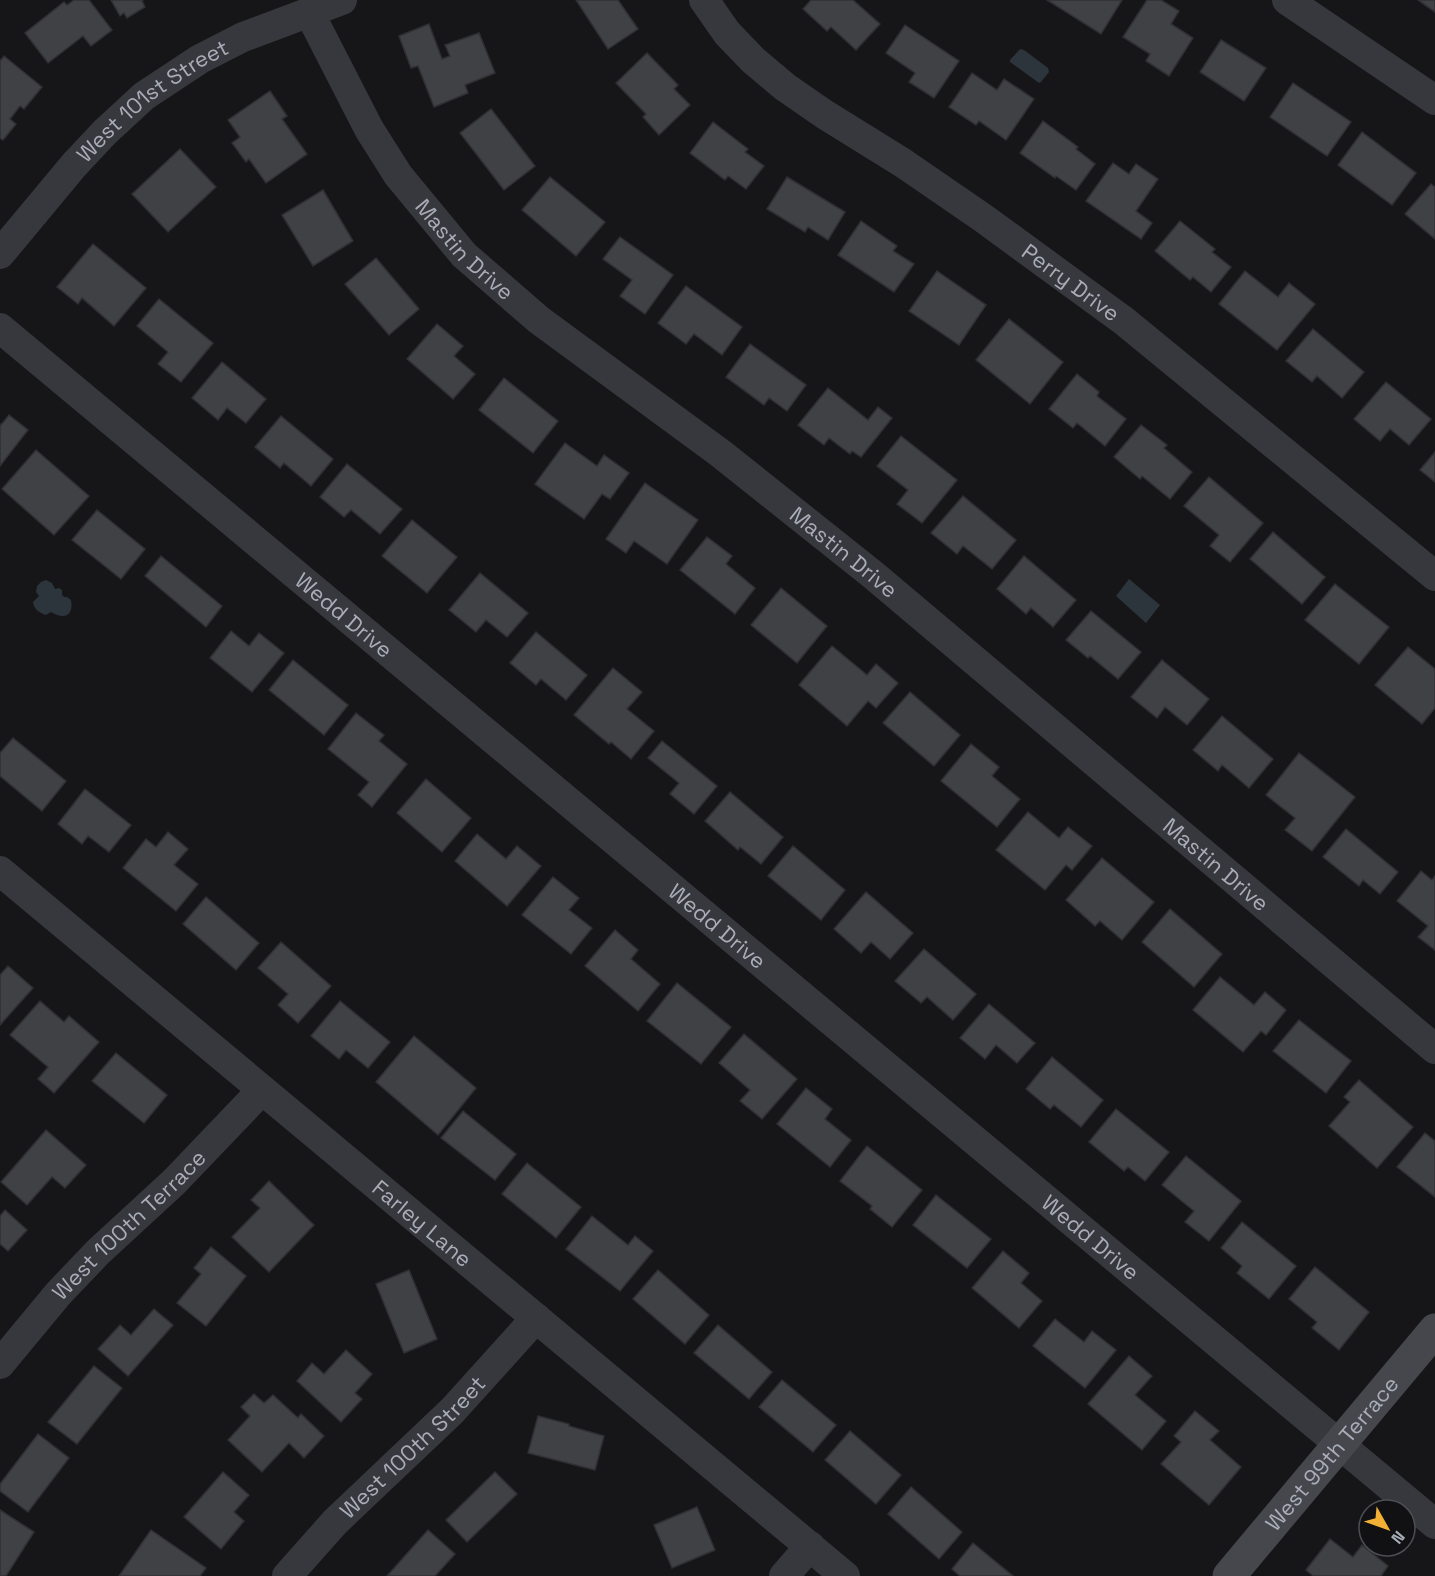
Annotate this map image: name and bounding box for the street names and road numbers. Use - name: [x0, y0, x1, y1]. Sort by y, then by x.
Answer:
- street label: West 101st Street: [70, 33, 233, 168]
- street label: Mastin Drive: [409, 193, 520, 306]
- street label: Perry Drive: [1017, 237, 1125, 327]
- street label: Mastin Drive: [784, 500, 904, 604]
- street label: Wedd Drive: [290, 566, 399, 664]
- street label: Mastin Drive: [1157, 812, 1275, 917]
- street label: Wedd Drive: [663, 877, 772, 975]
- street label: West 100th Terrace: [46, 1144, 212, 1306]
- street label: Farley Lane: [367, 1174, 478, 1273]
- street label: Wedd Drive: [1036, 1188, 1145, 1286]
- street label: West 100th Street: [333, 1370, 491, 1524]
- street label: West 99th Terrace: [1259, 1370, 1405, 1536]

